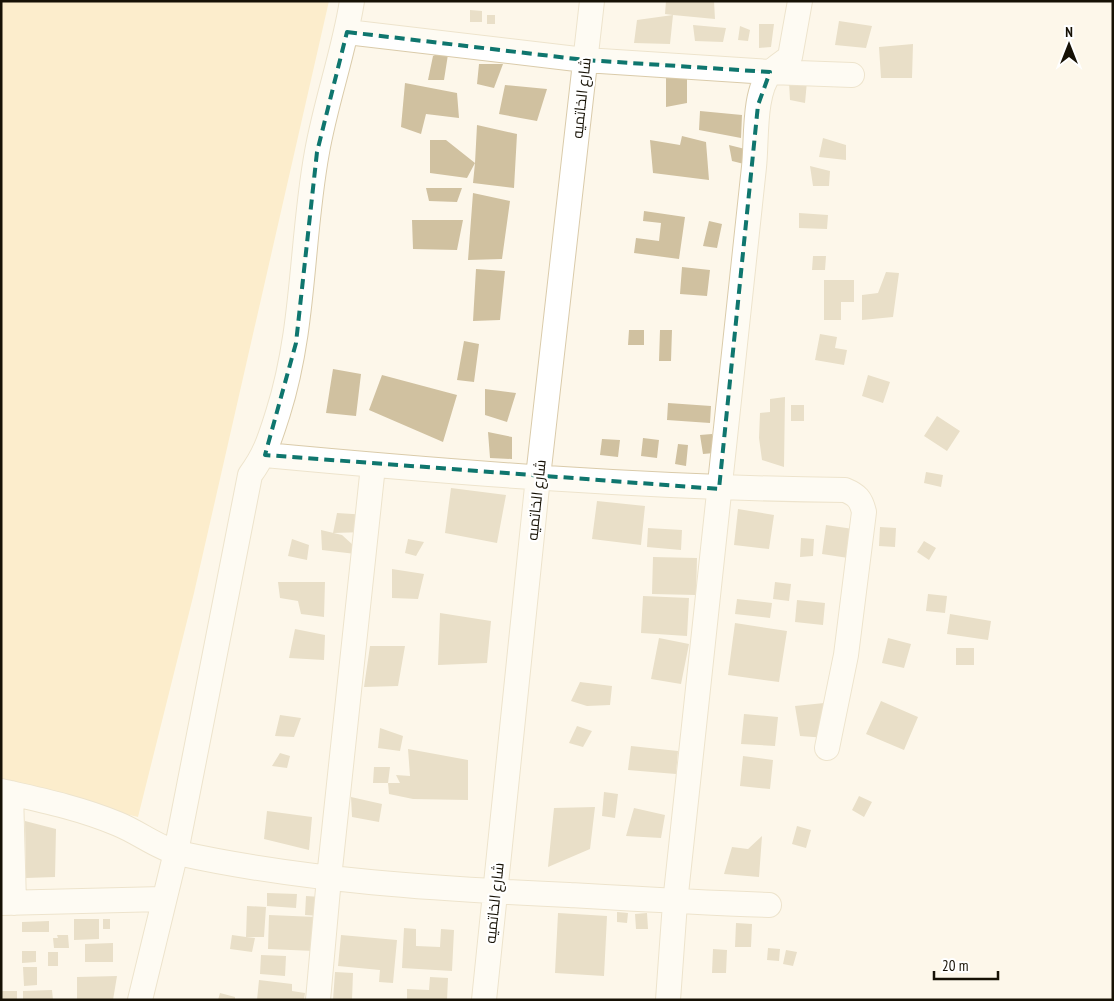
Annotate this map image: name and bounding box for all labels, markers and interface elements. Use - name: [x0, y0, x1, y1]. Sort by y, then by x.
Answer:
- north arrow: [1044, 20, 1094, 70]
- text: N: [1065, 23, 1073, 41]
- street label: شارع الخاتميه: [567, 57, 597, 140]
- street label: شارع الخاتميه: [522, 459, 552, 542]
- street label: شارع الخاتميه: [480, 862, 510, 945]
- scale bar: [934, 948, 998, 980]
- text: 20 m: [942, 956, 968, 975]

